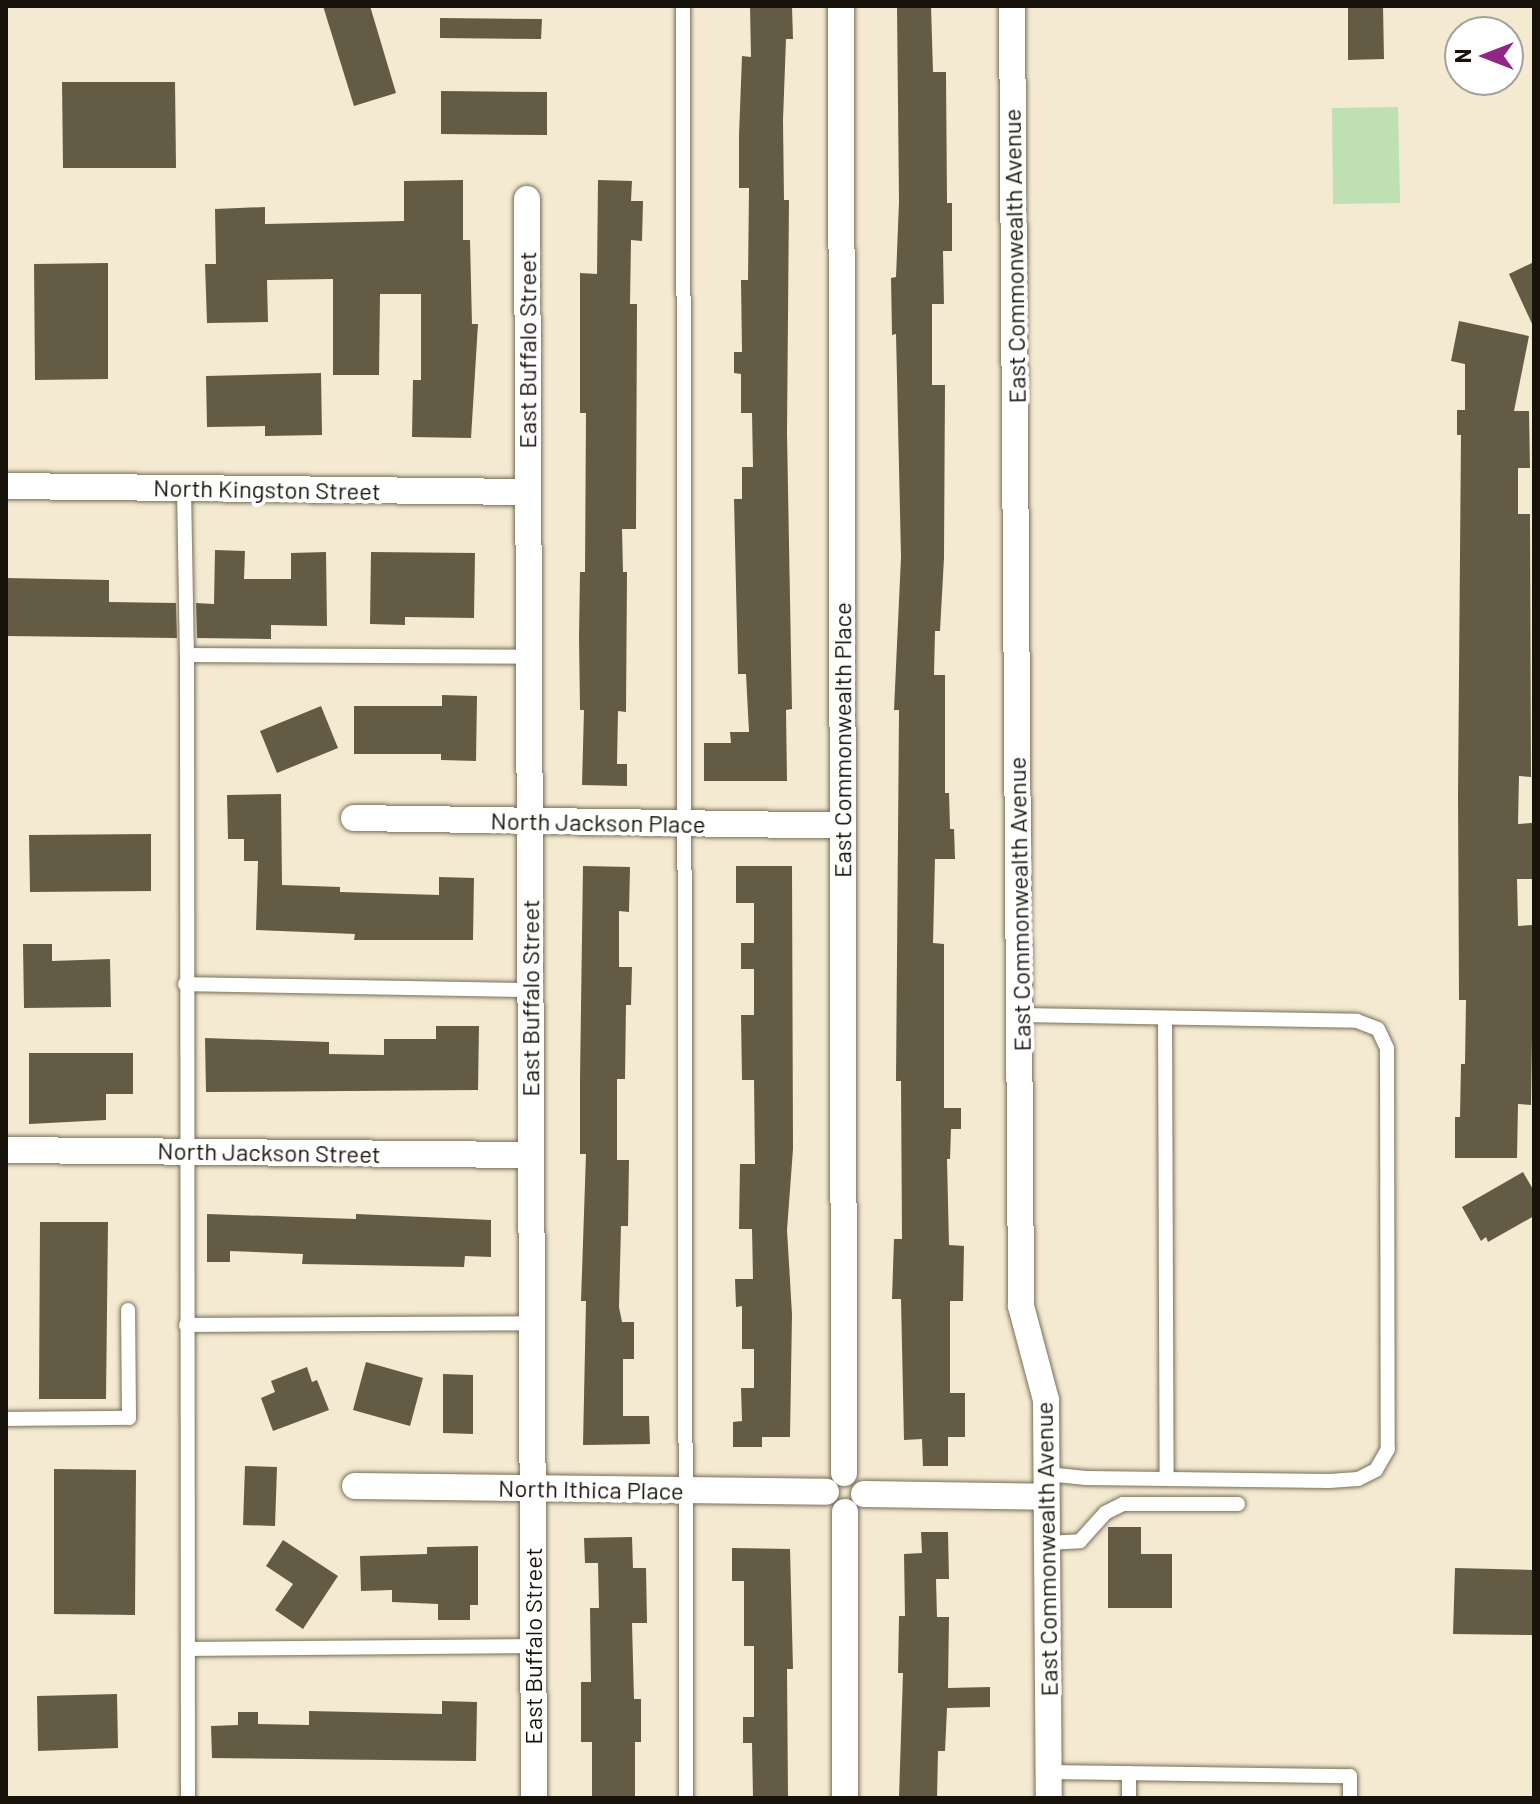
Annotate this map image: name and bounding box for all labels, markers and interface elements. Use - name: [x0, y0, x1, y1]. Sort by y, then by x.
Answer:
- north arrow: [1444, 16, 1524, 96]
- text: N: [1449, 49, 1475, 63]
- street label: East Commonwealth Avenue: [997, 108, 1031, 404]
- street label: East Buffalo Street: [513, 251, 541, 449]
- street label: North Kingston Street: [153, 473, 381, 505]
- street label: East Commonwealth Place: [828, 602, 856, 878]
- street label: East Commonwealth Avenue: [1002, 756, 1036, 1052]
- street label: North Jackson Place: [490, 806, 706, 838]
- street label: East Buffalo Street: [516, 899, 544, 1097]
- street label: North Jackson Street: [157, 1136, 381, 1168]
- street label: East Commonwealth Avenue: [1029, 1401, 1063, 1697]
- street label: North Ithica Place: [498, 1473, 684, 1505]
- street label: East Buffalo Street: [519, 1547, 547, 1745]

